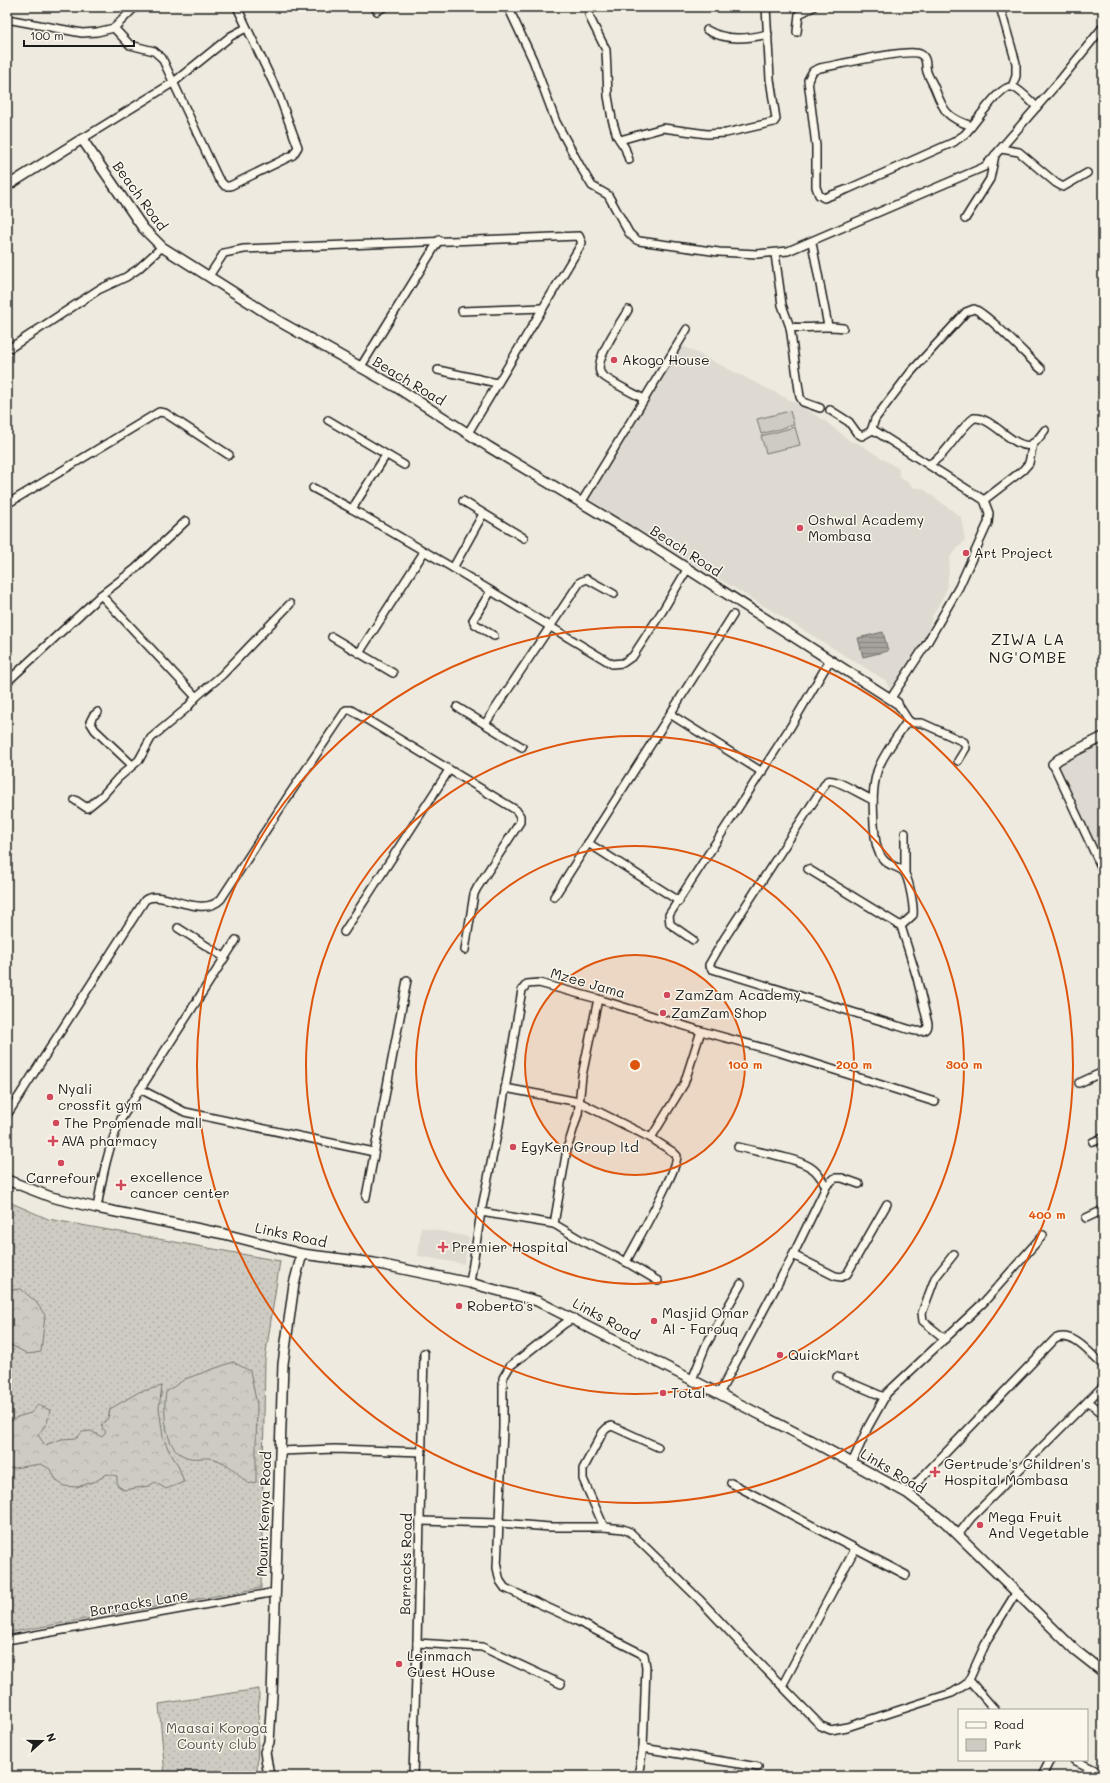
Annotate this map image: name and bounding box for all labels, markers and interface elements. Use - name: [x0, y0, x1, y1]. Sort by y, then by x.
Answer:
- scale bar: [24, 22, 134, 48]
- text: 100 m: [30, 27, 64, 43]
- street label: Beach Road: [109, 157, 172, 234]
- place label: Akogo House: [622, 350, 710, 369]
- street label: Beach Road: [369, 351, 449, 410]
- marker: Akogo House: [609, 355, 619, 365]
- place label: Oshwal Academy Mombasa: [808, 510, 924, 545]
- street label: Beach Road: [647, 520, 726, 581]
- marker: Oshwal Academy Mombasa: [795, 523, 805, 533]
- place label: Art Project: [974, 543, 1053, 562]
- marker: Art Project: [961, 548, 971, 558]
- district label: ZIWA LA NG'OMBE: [989, 628, 1067, 667]
- street label: Mzee Jama: [548, 963, 628, 1002]
- place label: ZamZam Academy: [675, 985, 801, 1004]
- marker: ZamZam Academy: [662, 990, 672, 1000]
- place label: ZamZam Shop: [671, 1003, 767, 1022]
- marker: ZamZam Shop: [658, 1008, 668, 1018]
- text: 100 m: [728, 1056, 762, 1072]
- text: 200 m: [836, 1056, 872, 1072]
- text: 300 m: [946, 1056, 982, 1072]
- centre of rings: [628, 1058, 642, 1072]
- place label: Nyali crossfit gym: [58, 1079, 142, 1114]
- marker: Nyali crossfit gym: [45, 1092, 55, 1102]
- place label: The Promenade mall: [64, 1113, 202, 1132]
- marker: The Promenade mall: [51, 1118, 61, 1128]
- place label: AVA pharmacy: [61, 1131, 157, 1150]
- marker: AVA pharmacy: [48, 1136, 58, 1146]
- place label: EgyKen Group ltd: [521, 1137, 639, 1156]
- marker: EgyKen Group ltd: [508, 1142, 518, 1152]
- marker: Carrefour: [56, 1158, 66, 1168]
- place label: excellence cancer center: [130, 1167, 230, 1202]
- place label: Carrefour: [26, 1168, 96, 1187]
- marker: excellence cancer center: [115, 1179, 127, 1191]
- text: 400 m: [1029, 1206, 1065, 1222]
- street label: Links Road: [253, 1218, 329, 1251]
- place label: Premier Hospital: [452, 1237, 568, 1256]
- marker: Premier Hospital: [437, 1241, 449, 1253]
- street label: Links Road: [570, 1293, 643, 1344]
- place label: Roberto's: [467, 1296, 533, 1315]
- marker: Roberto's: [454, 1301, 464, 1311]
- place label: Masjid Omar Al - Farouq: [662, 1303, 749, 1338]
- marker: Masjid Omar Al - Farouq: [649, 1316, 659, 1326]
- place label: QuickMart: [788, 1345, 860, 1364]
- marker: QuickMart: [775, 1350, 785, 1360]
- place label: Total: [671, 1383, 706, 1402]
- marker: Total: [658, 1388, 668, 1398]
- street label: Links Road: [857, 1444, 930, 1498]
- street label: Mount Kenya Road: [252, 1451, 275, 1577]
- place label: Gertrude's Children's Hospital Mombasa: [944, 1454, 1091, 1489]
- marker: Gertrude's Children's Hospital Mombasa: [929, 1466, 941, 1478]
- place label: Mega Fruit And Vegetable: [988, 1507, 1089, 1542]
- street label: Barracks Road: [395, 1513, 416, 1615]
- marker: Mega Fruit And Vegetable: [975, 1520, 985, 1530]
- street label: Barracks Lane: [88, 1584, 190, 1621]
- place label: Leinmach Guest HOuse: [407, 1646, 495, 1681]
- marker: Leinmach Guest HOuse: [394, 1659, 404, 1669]
- legend: [958, 1709, 1088, 1761]
- text: Road: [994, 1716, 1024, 1732]
- park label: Maasai Koroga County club: [166, 1718, 268, 1753]
- north arrow: [22, 1721, 62, 1761]
- text: N: [43, 1731, 60, 1744]
- text: Park: [994, 1736, 1021, 1752]

